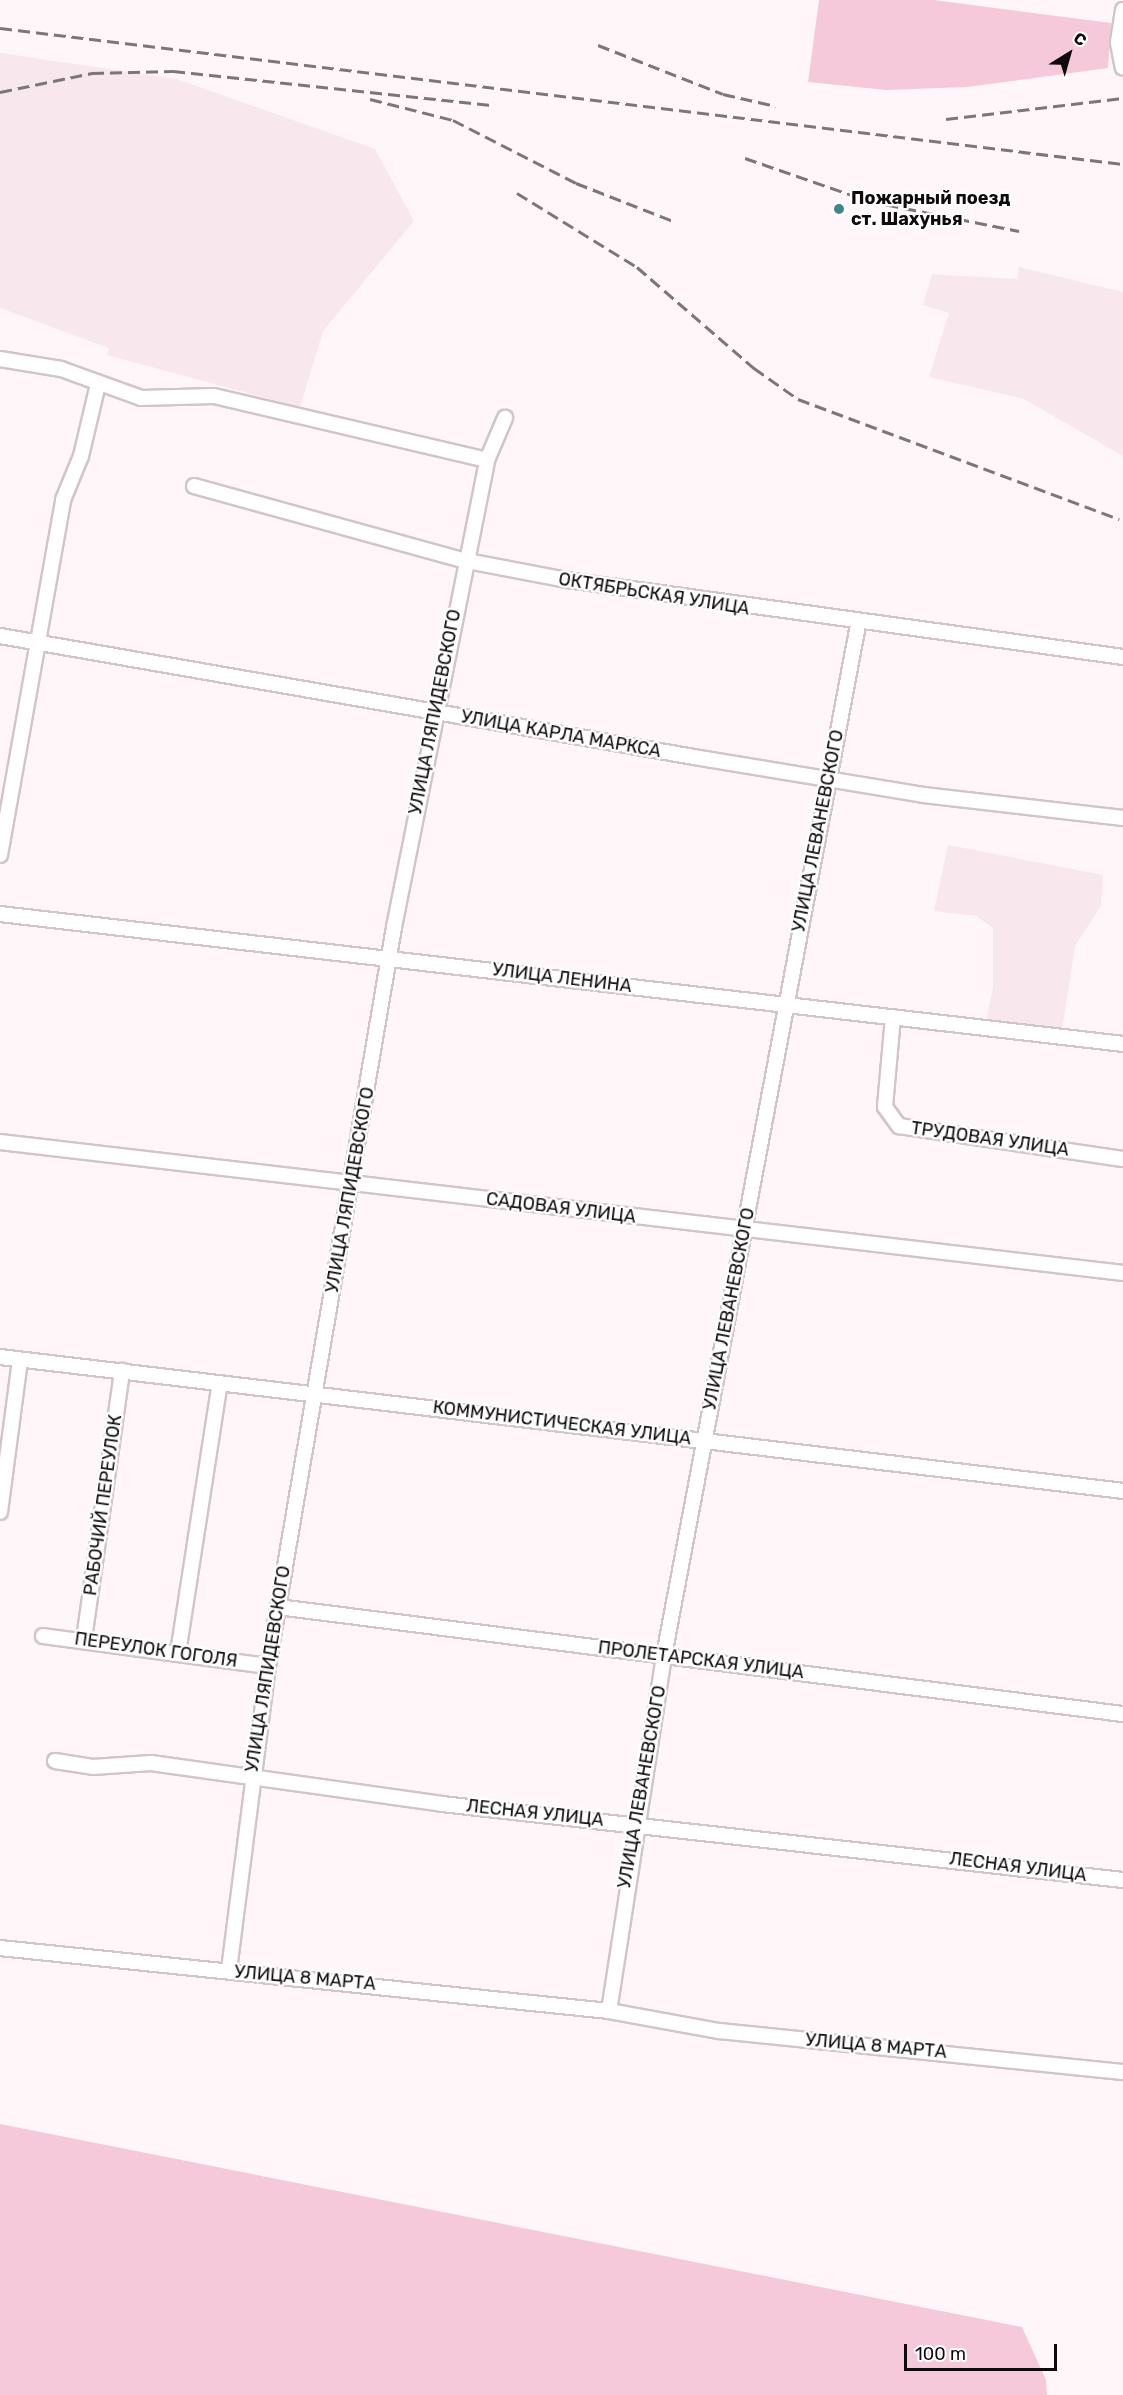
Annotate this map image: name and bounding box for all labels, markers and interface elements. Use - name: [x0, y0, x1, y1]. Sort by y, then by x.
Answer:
- north arrow: [1039, 24, 1099, 84]
- text: С: [1070, 28, 1090, 50]
- place label: Пожарный поезд ст. Шахунья: [851, 188, 1010, 230]
- marker: Пожарный поезд ст. Шахунья: [832, 202, 846, 216]
- street label: ОКТЯБРЬСКАЯ УЛИЦА: [557, 568, 751, 620]
- street label: УЛИЦА ЛЯПИДЕВСКОГО: [404, 608, 466, 816]
- street label: УЛИЦА КАРЛА МАРКСА: [459, 706, 663, 762]
- street label: УЛИЦА ЛЕВАНЕВСКОГО: [788, 728, 848, 934]
- street label: УЛИЦА ЛЕНИНА: [491, 959, 633, 997]
- street label: УЛИЦА ЛЯПИДЕВСКОГО: [321, 1085, 379, 1295]
- street label: ТРУДОВАЯ УЛИЦА: [910, 1117, 1070, 1161]
- street label: САДОВАЯ УЛИЦА: [485, 1188, 637, 1228]
- street label: УЛИЦА ЛЕВАНЕВСКОГО: [699, 1206, 759, 1412]
- street label: КОММУНИСТИЧЕСКАЯ УЛИЦА: [432, 1396, 692, 1450]
- street label: РАБОЧИЙ ПЕРЕУЛОК: [80, 1413, 126, 1597]
- street label: УЛИЦА ЛЯПИДЕВСКОГО: [241, 1564, 295, 1774]
- street label: ПЕРЕУЛОК ГОГОЛЯ: [73, 1628, 239, 1672]
- street label: ПРОЛЕТАРСКАЯ УЛИЦА: [597, 1637, 805, 1683]
- street label: УЛИЦА ЛЕВАНЕВСКОГО: [614, 1684, 670, 1890]
- street label: ЛЕСНАЯ УЛИЦА: [465, 1795, 605, 1831]
- street label: ЛЕСНАЯ УЛИЦА: [948, 1848, 1088, 1886]
- street label: УЛИЦА 8 МАРТА: [233, 1961, 377, 1995]
- street label: УЛИЦА 8 МАРТА: [804, 2029, 948, 2063]
- scale bar: [907, 2332, 1060, 2370]
- text: 100 m: [915, 2343, 966, 2365]

